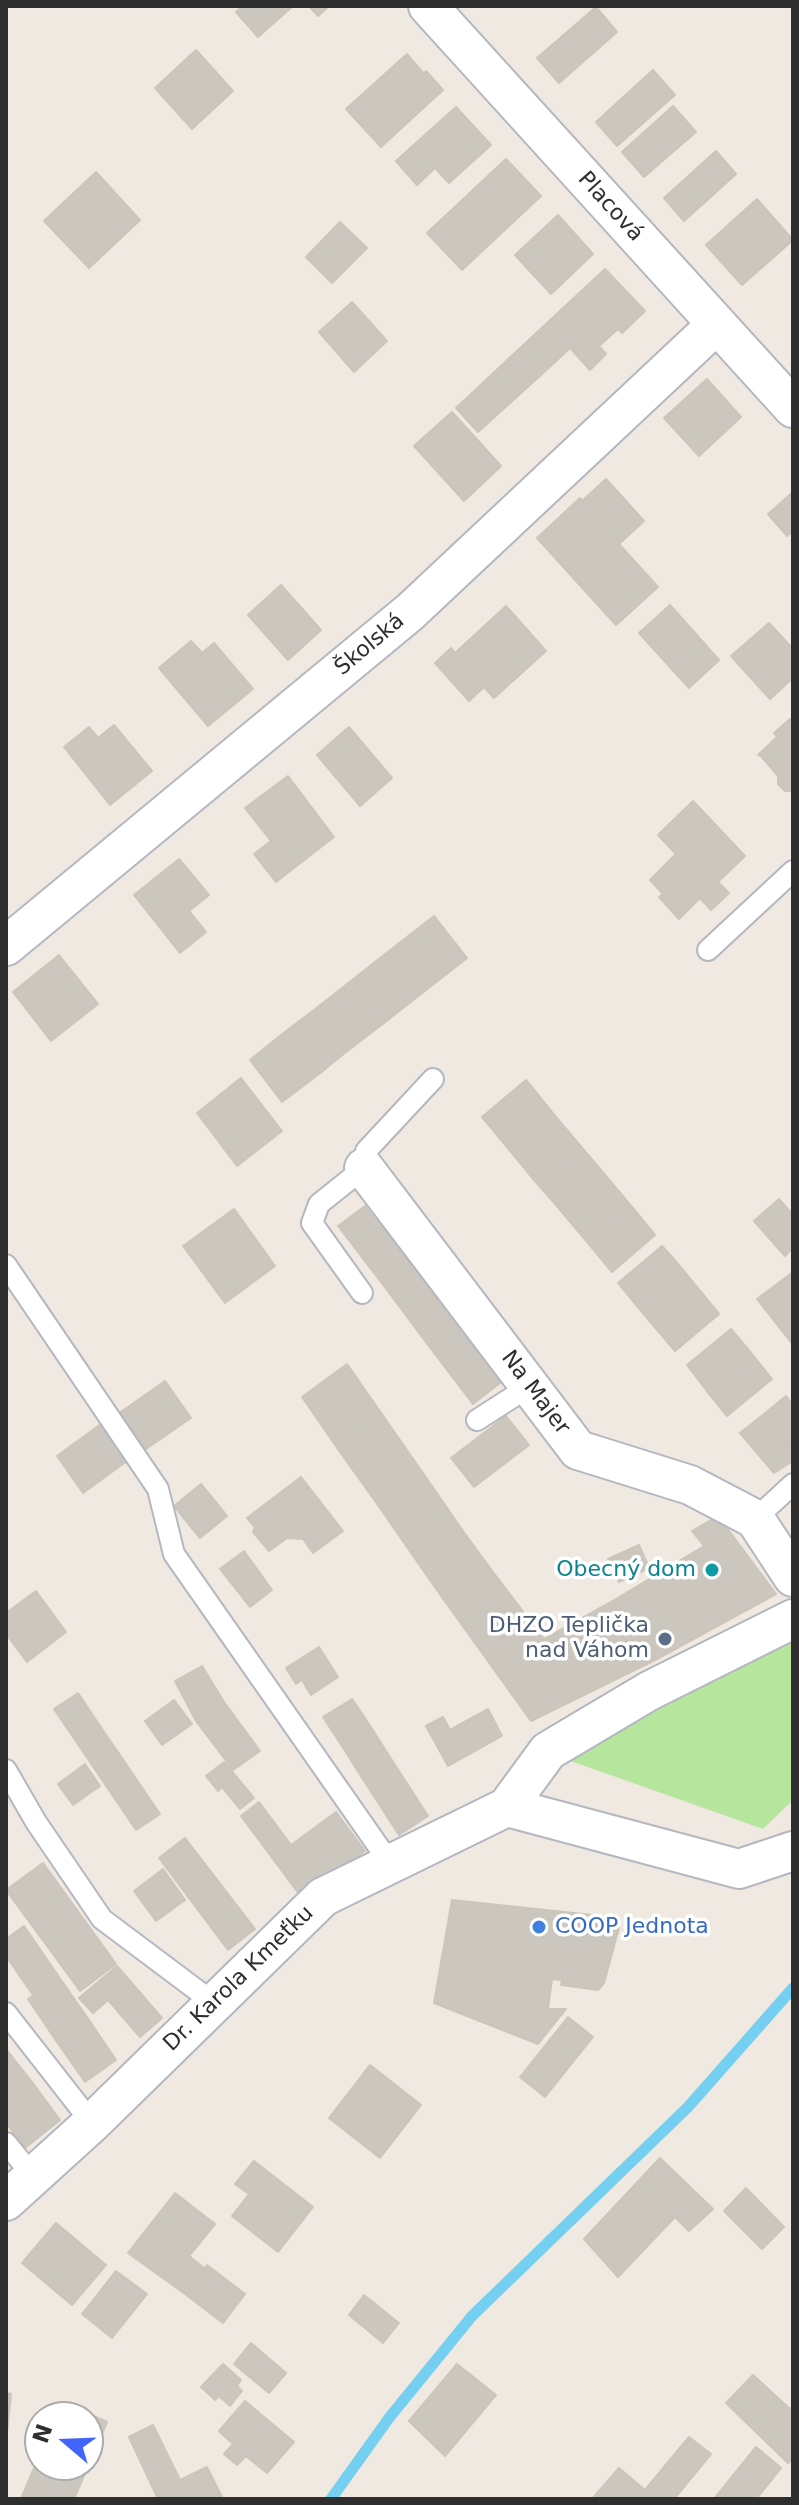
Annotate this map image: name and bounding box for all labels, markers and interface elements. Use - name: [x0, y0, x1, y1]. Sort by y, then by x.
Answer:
- street label: Placová: [572, 167, 648, 247]
- street label: Školská: [330, 608, 410, 682]
- street label: Na Majer: [495, 1346, 575, 1440]
- place label: Obecný dom: [556, 1557, 696, 1583]
- marker: Obecný dom: [703, 1561, 721, 1579]
- place label: DHZO Teplička nad Váhom: [489, 1613, 649, 1664]
- marker: DHZO Teplička nad Váhom: [656, 1630, 674, 1648]
- street label: Dr. Karola Kmeťku: [159, 1901, 319, 2057]
- place label: COOP Jednota: [555, 1914, 709, 1940]
- marker: COOP Jednota: [530, 1918, 548, 1936]
- north arrow: [24, 2401, 104, 2481]
- text: N: [28, 2421, 58, 2446]

